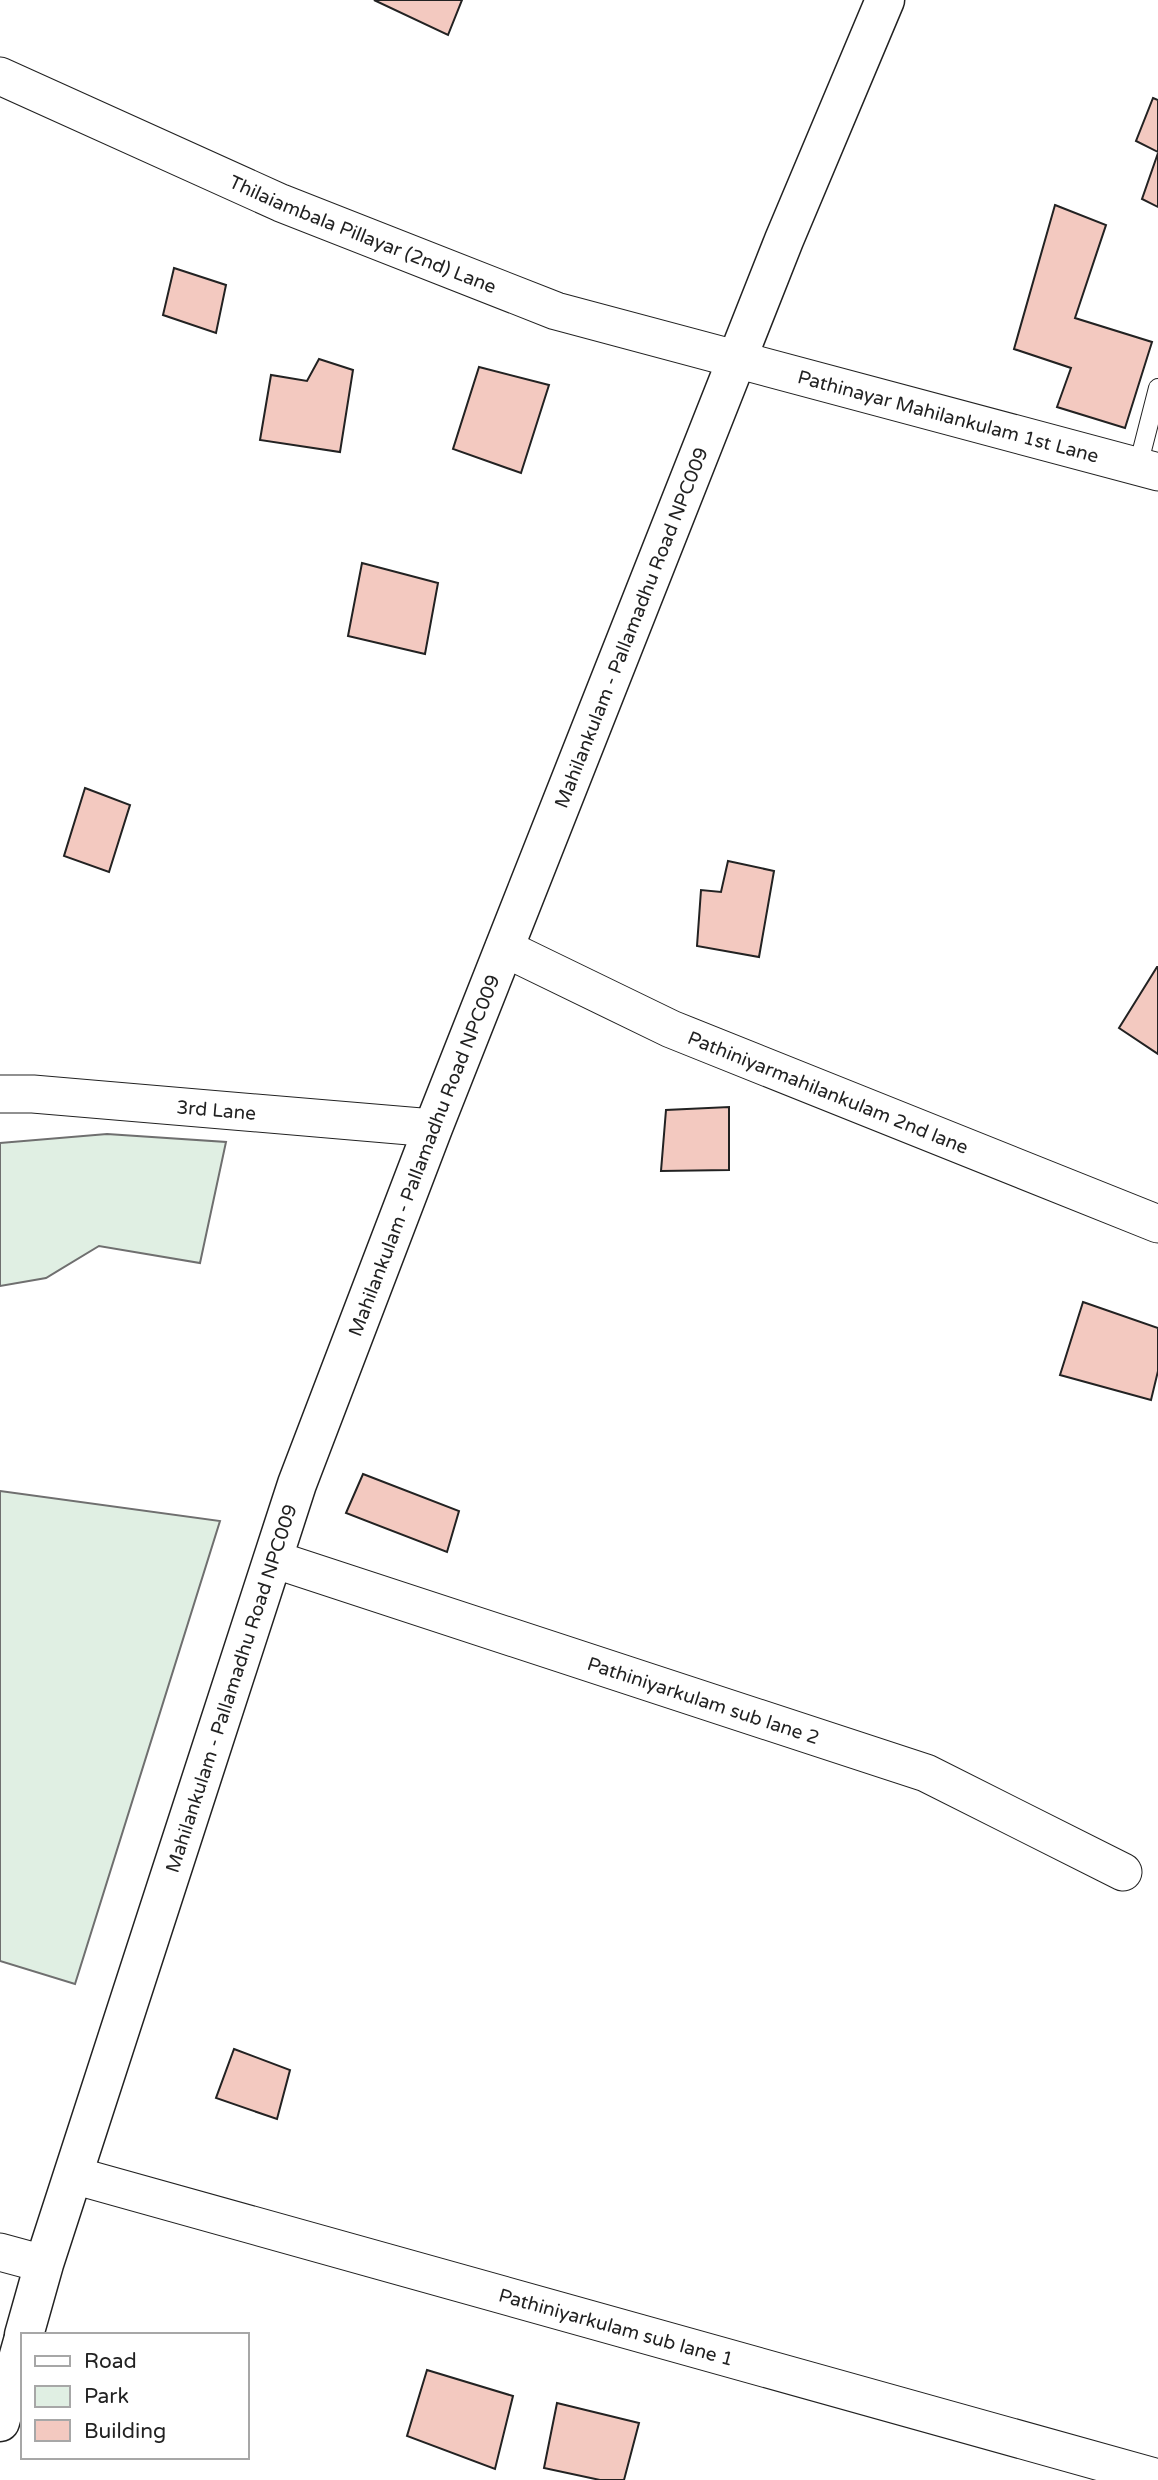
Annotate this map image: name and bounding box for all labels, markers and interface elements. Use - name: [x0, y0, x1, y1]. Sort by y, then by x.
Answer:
- street label: Thilaiambala Pillayar (2nd) Lane: [226, 171, 499, 298]
- street label: Pathinayar Mahilankulam 1st Lane: [795, 366, 1101, 468]
- street label: Mahilankulam - Pallamadhu Road NPC009: [551, 444, 713, 811]
- street label: Mahilankulam - Pallamadhu Road NPC009: [344, 972, 504, 1340]
- street label: Pathiniyarmahilankulam 2nd lane: [684, 1027, 971, 1159]
- street label: 3rd Lane: [176, 1096, 257, 1125]
- street label: Mahilankulam - Pallamadhu Road NPC009: [162, 1502, 302, 1876]
- street label: Pathiniyarkulam sub lane 2: [584, 1653, 822, 1749]
- street label: Pathiniyarkulam sub lane 1: [496, 2284, 736, 2371]
- legend: [21, 2333, 248, 2459]
- text: Road: [84, 2349, 137, 2374]
- text: Park: [84, 2384, 129, 2409]
- text: Building: [84, 2419, 166, 2444]

